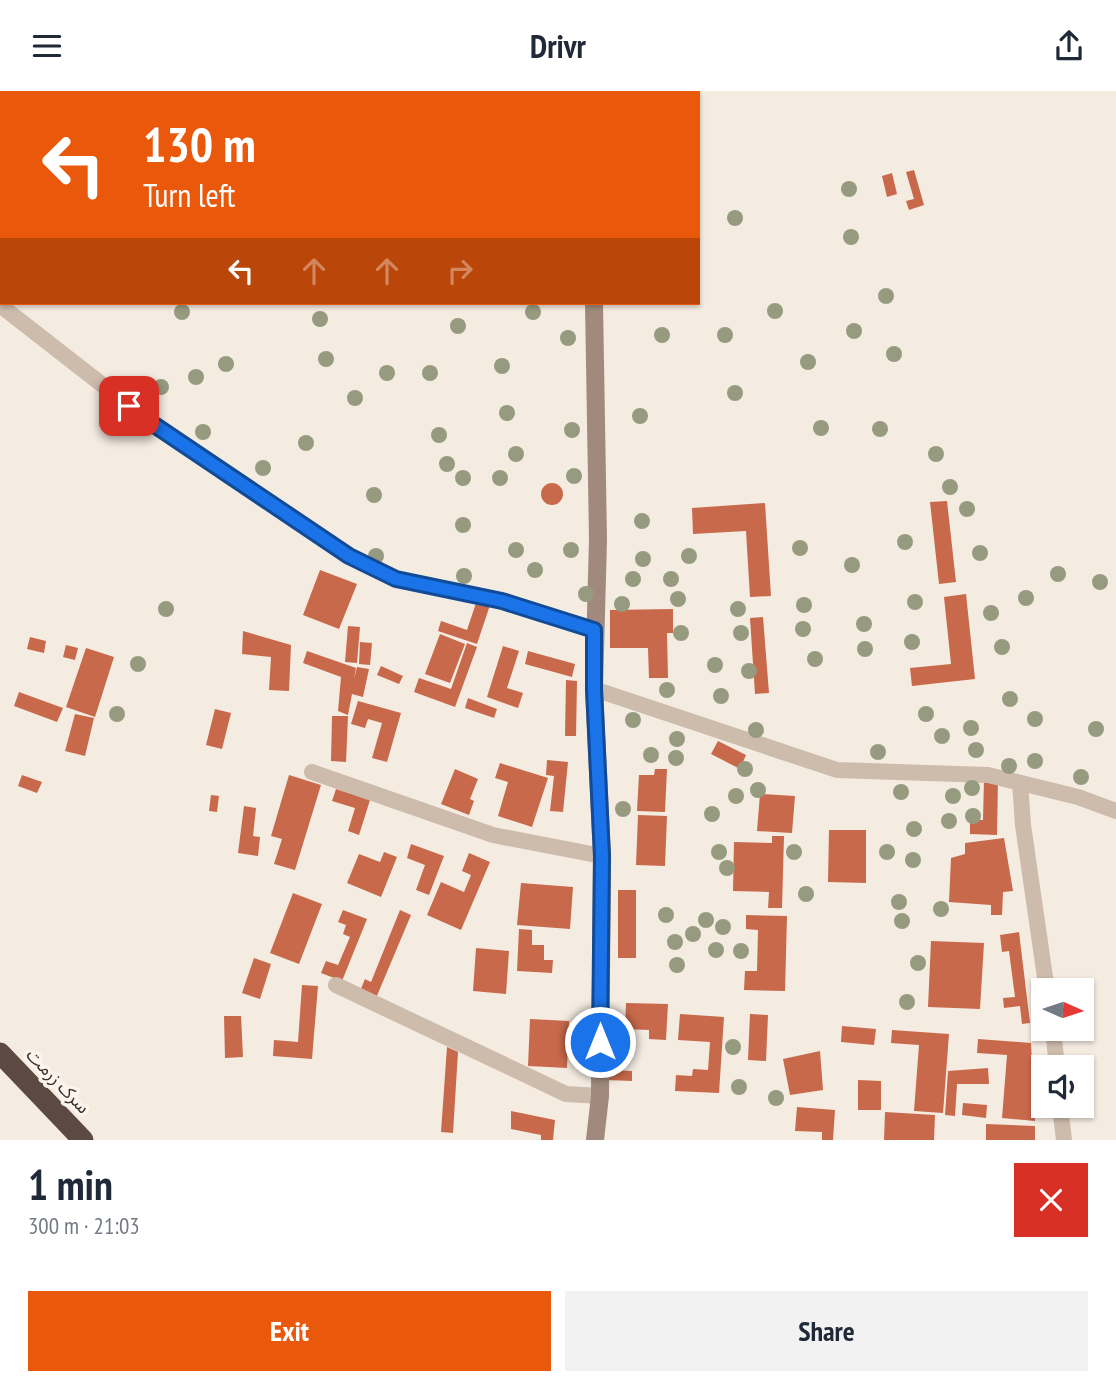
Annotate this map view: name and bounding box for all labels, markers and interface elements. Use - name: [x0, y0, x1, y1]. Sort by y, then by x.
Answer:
- text: Drivr: [530, 25, 586, 67]
- icon: menu: [28, 27, 66, 65]
- icon: share: [1050, 27, 1088, 65]
- text: 130 m: [143, 112, 256, 176]
- icon: left: [28, 119, 119, 210]
- text: Turn left: [143, 174, 235, 216]
- icon: left: [222, 252, 260, 290]
- icon: ahead: [295, 252, 333, 290]
- icon: ahead: [368, 252, 406, 290]
- icon: right: [441, 252, 479, 290]
- pin: [99, 376, 159, 436]
- icon: arrive: [110, 387, 148, 425]
- north arrow: [1031, 978, 1094, 1041]
- map controls: [1031, 978, 1094, 1118]
- position arrow: [563, 1005, 637, 1079]
- street label: سرک زرمت: [22, 1043, 95, 1118]
- button: sound: [1031, 1055, 1094, 1118]
- text: 1 min: [28, 1157, 113, 1212]
- button: close: [1014, 1163, 1088, 1237]
- text: 300 m · 21:03: [28, 1211, 140, 1240]
- button: Exit: [28, 1291, 551, 1371]
- button: Share: [565, 1291, 1088, 1371]

